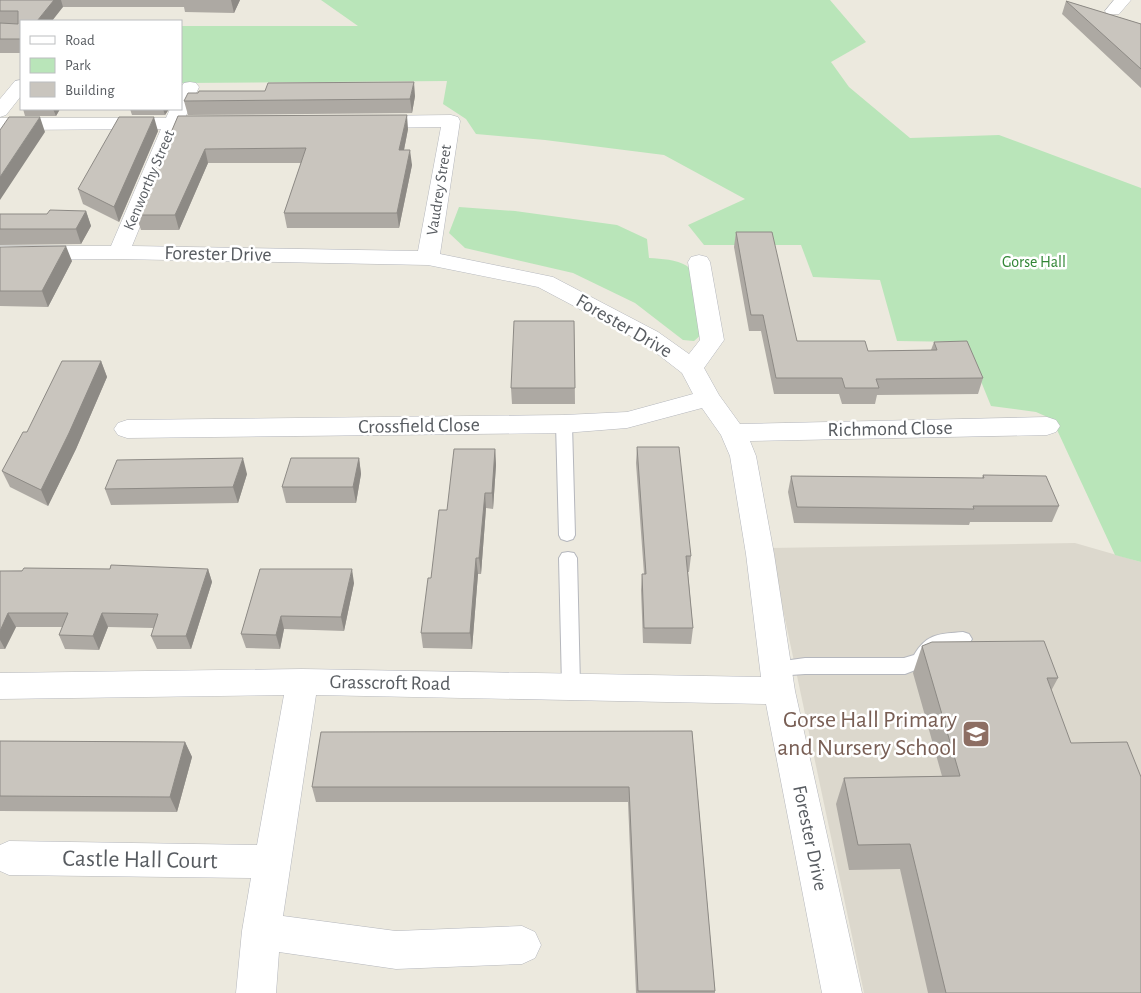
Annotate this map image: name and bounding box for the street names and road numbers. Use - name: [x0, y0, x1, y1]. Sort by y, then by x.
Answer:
- street label: Kenworthy Street: [121, 127, 178, 233]
- street label: Vaudrey Street: [424, 143, 455, 237]
- street label: Forester Drive: [164, 243, 272, 265]
- street label: Forester Drive: [573, 291, 675, 361]
- street label: Crossfield Close: [358, 415, 480, 437]
- street label: Richmond Close: [827, 418, 953, 440]
- street label: Grasscroft Road: [329, 672, 451, 694]
- street label: Forester Drive: [789, 783, 831, 893]
- street label: Castle Hall Court: [62, 847, 218, 873]

